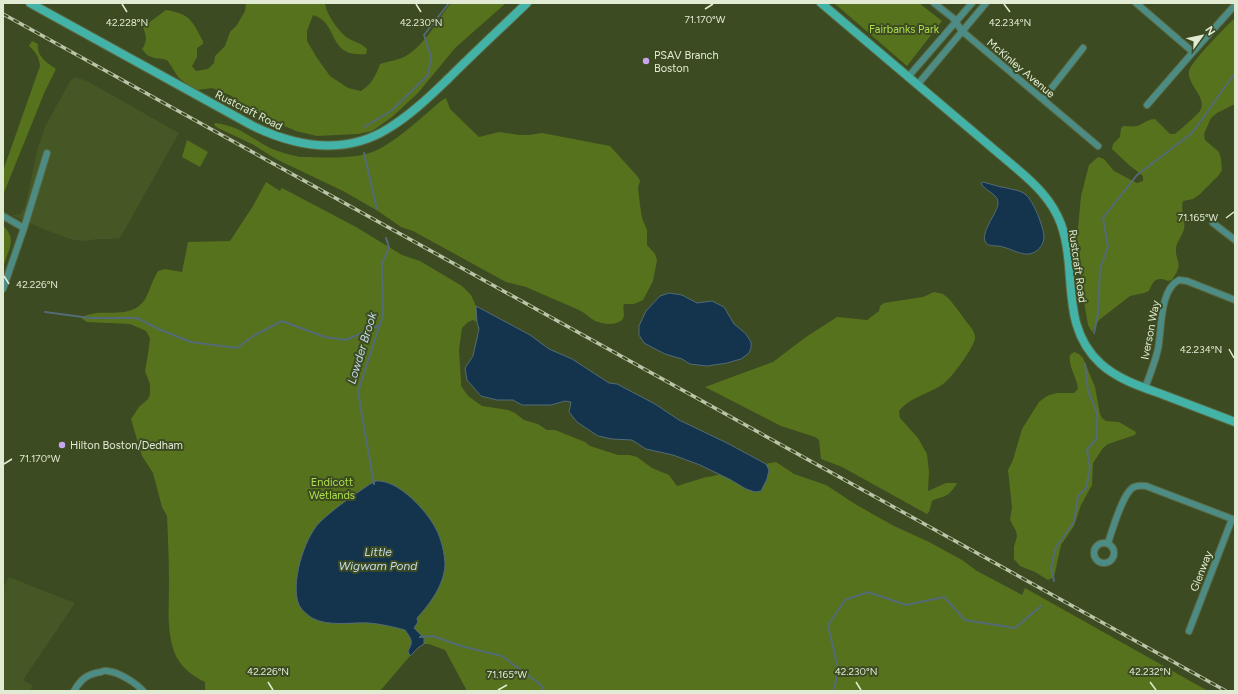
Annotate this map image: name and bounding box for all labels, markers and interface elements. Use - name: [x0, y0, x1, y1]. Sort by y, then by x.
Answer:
- text: 71.170°W: [685, 13, 726, 26]
- text: 42.228°N: [106, 16, 148, 29]
- text: 42.230°N: [400, 16, 442, 29]
- text: 42.234°N: [989, 16, 1031, 29]
- north arrow: [1182, 16, 1222, 56]
- park label: Fairbanks Park: [869, 23, 940, 36]
- text: N: [1202, 24, 1218, 38]
- street label: McKinley Avenue: [984, 36, 1057, 101]
- place label: PSAV Branch Boston: [654, 49, 719, 75]
- marker: PSAV Branch Boston: [641, 56, 651, 66]
- street label: Rustcraft Road: [213, 88, 285, 133]
- text: 71.165°W: [1178, 211, 1219, 224]
- street label: Rustcraft Road: [1066, 229, 1089, 304]
- text: 42.226°N: [16, 278, 58, 291]
- street label: Iverson Way: [1138, 299, 1163, 361]
- water label: Lowder Brook: [344, 309, 380, 386]
- text: 42.234°N: [1180, 343, 1222, 356]
- place label: Hilton Boston/Dedham: [70, 439, 183, 452]
- marker: Hilton Boston/Dedham: [57, 440, 67, 450]
- text: 71.170°W: [20, 452, 61, 465]
- park label: Endicott Wetlands: [309, 476, 355, 502]
- water label: Little Wigwam Pond: [339, 545, 418, 573]
- street label: Glenway: [1188, 549, 1215, 593]
- text: 42.226°N: [247, 665, 289, 678]
- text: 42.230°N: [835, 665, 877, 678]
- text: 42.232°N: [1129, 665, 1171, 678]
- text: 71.165°W: [487, 668, 528, 681]

